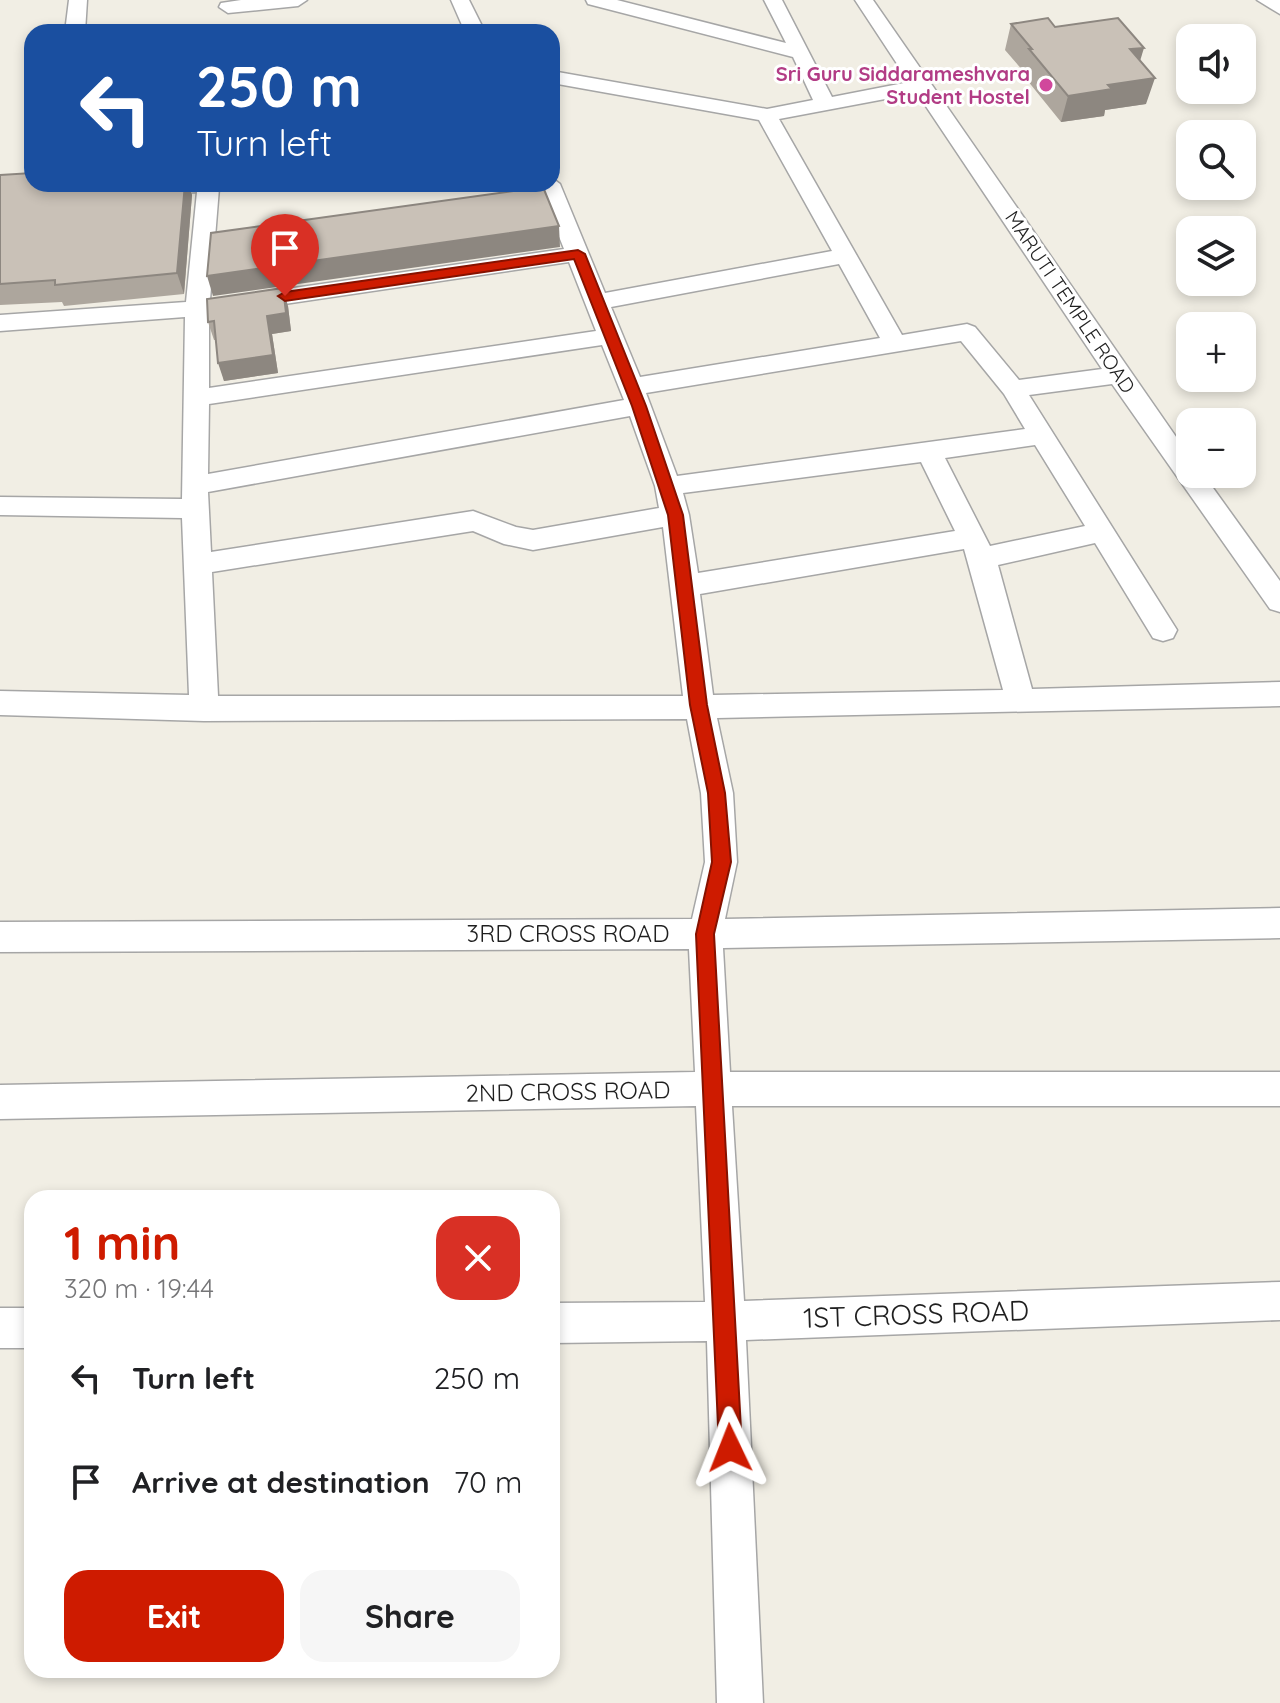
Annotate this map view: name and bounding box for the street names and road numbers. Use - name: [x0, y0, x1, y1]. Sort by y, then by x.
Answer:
- street label: MARUTI TEMPLE ROAD: [1000, 206, 1141, 398]
- street label: 3RD CROSS ROAD: [467, 918, 669, 948]
- street label: 2ND CROSS ROAD: [465, 1074, 671, 1108]
- street label: 1ST CROSS ROAD: [802, 1292, 1030, 1335]

